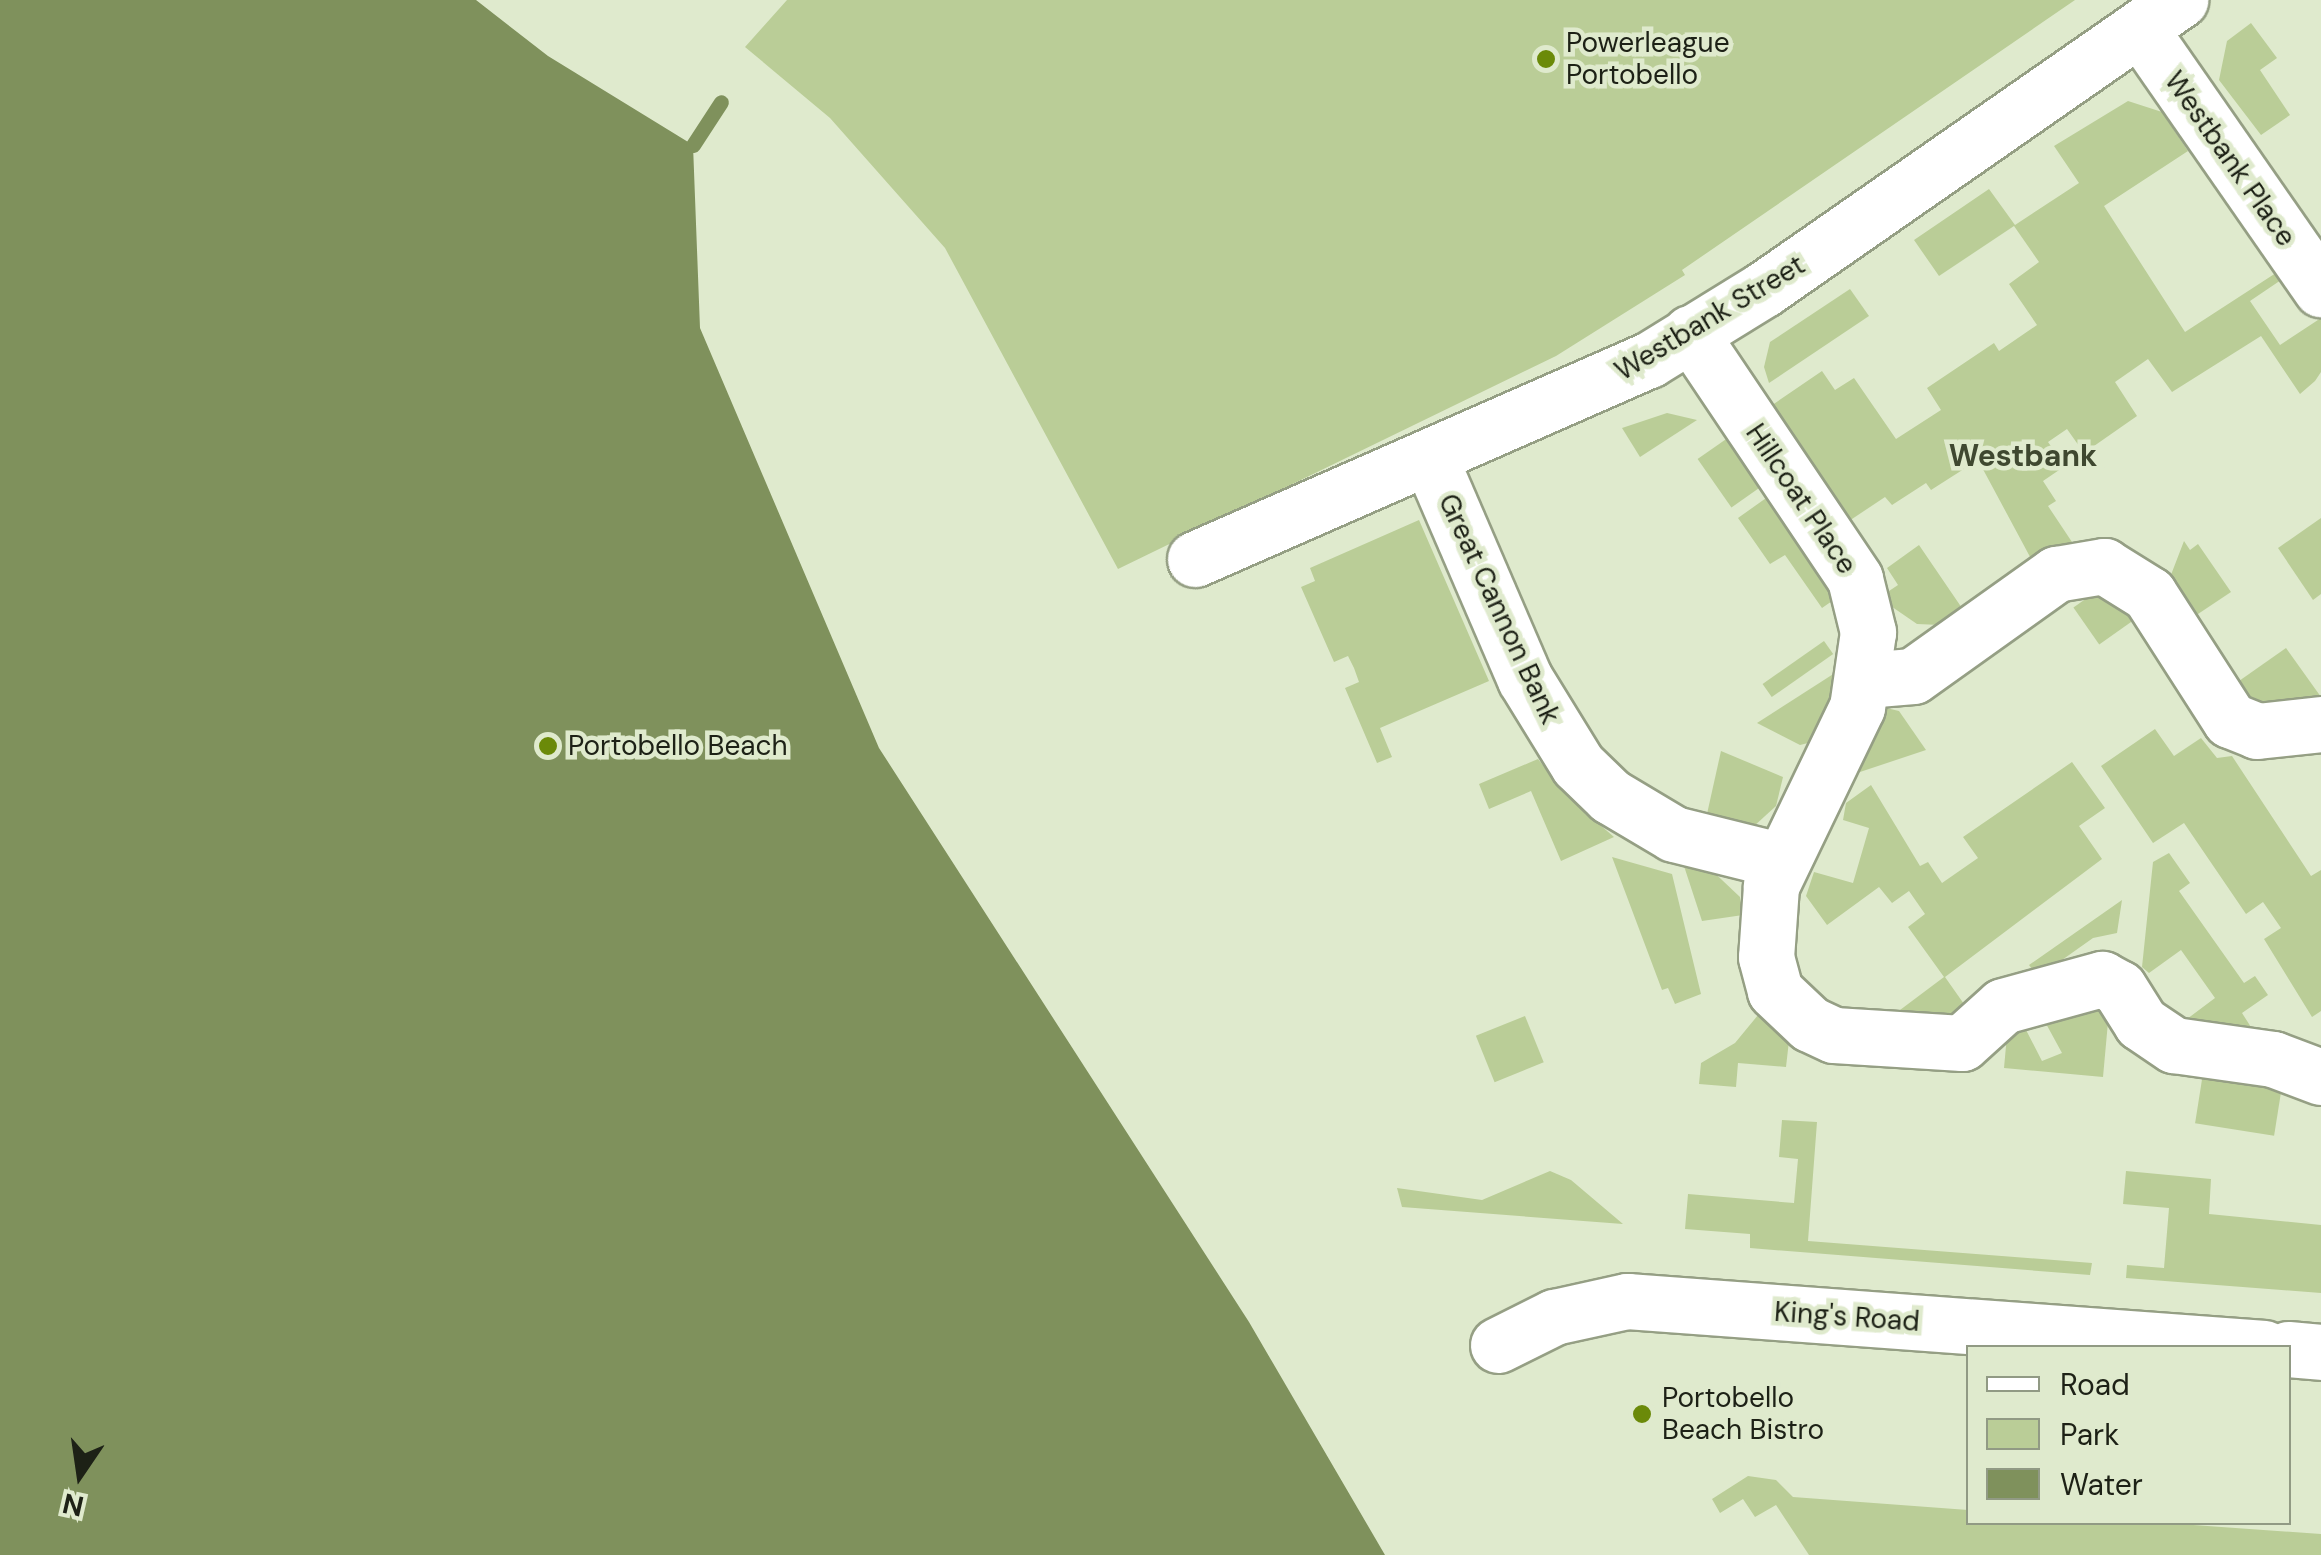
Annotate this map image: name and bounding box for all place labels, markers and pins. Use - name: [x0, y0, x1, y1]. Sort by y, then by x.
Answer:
- place label: Powerleague Portobello: [1566, 26, 1730, 92]
- marker: Powerleague Portobello: [1535, 48, 1557, 70]
- place label: Portobello Beach: [568, 729, 788, 763]
- marker: Portobello Beach: [537, 735, 559, 757]
- place label: Portobello Beach Bistro: [1662, 1381, 1824, 1447]
- marker: Portobello Beach Bistro: [1631, 1403, 1653, 1425]

